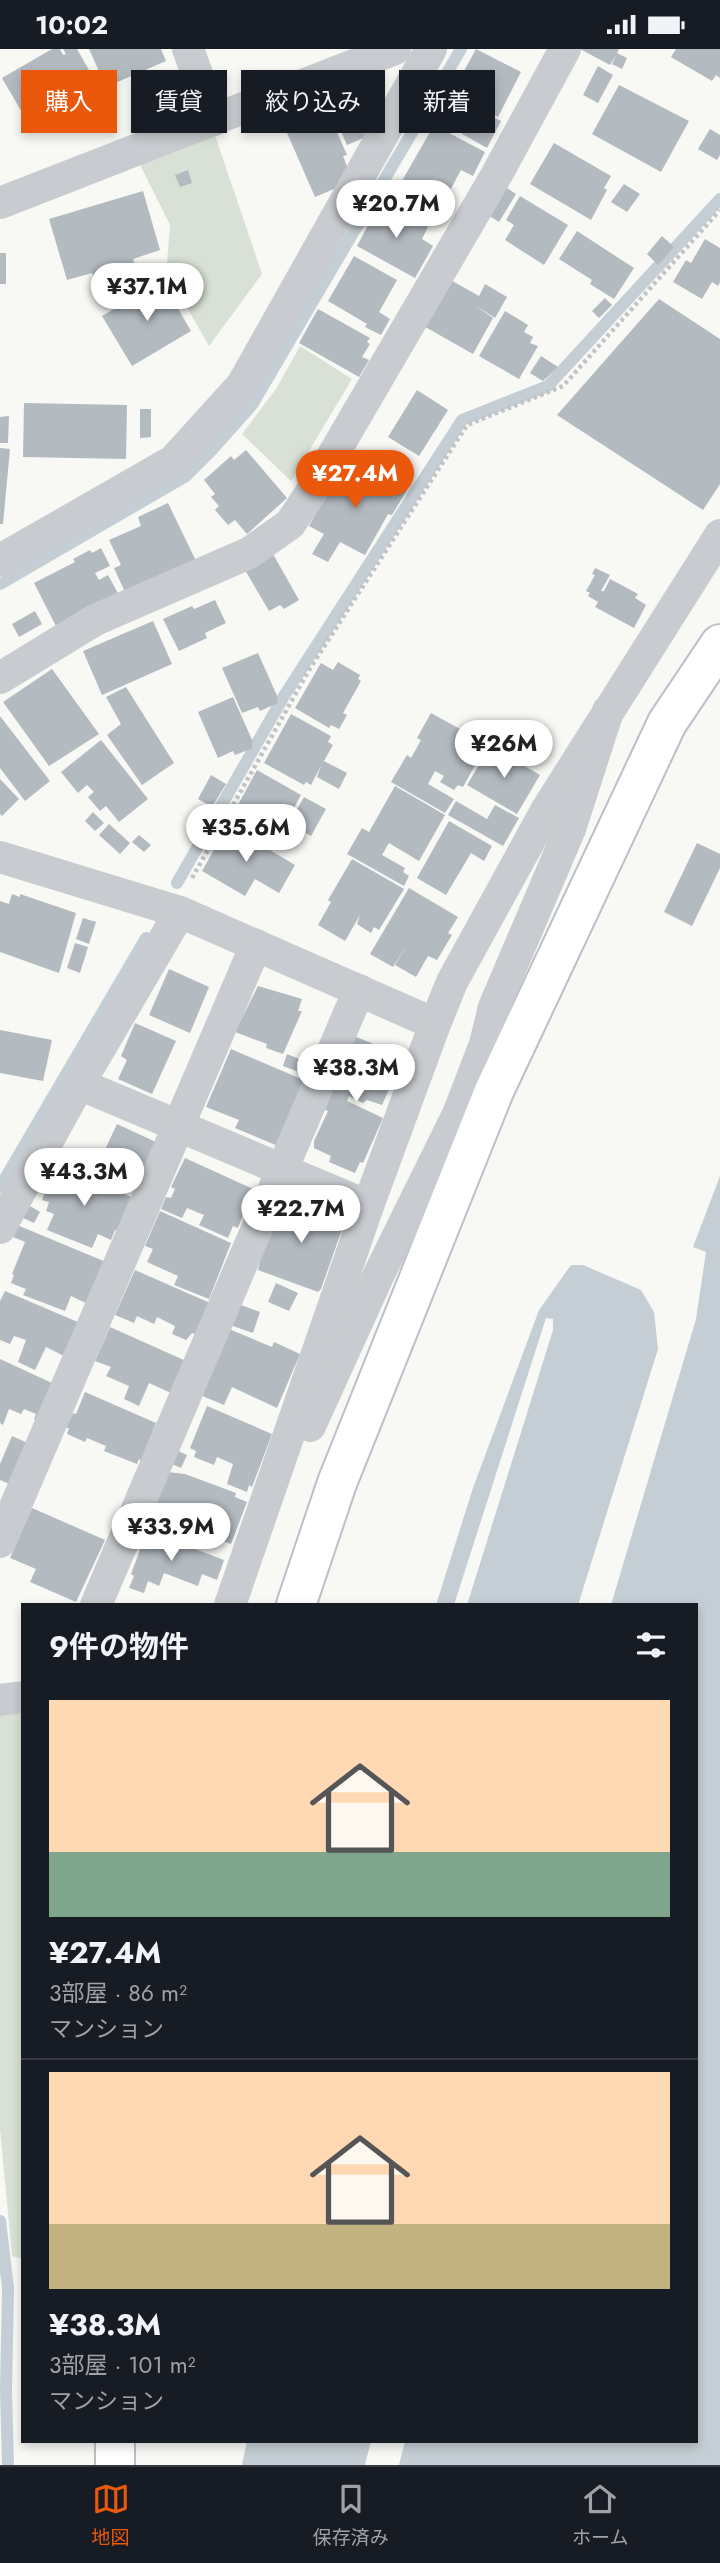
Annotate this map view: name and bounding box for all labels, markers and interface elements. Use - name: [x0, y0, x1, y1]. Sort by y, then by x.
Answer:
- text: 10:02: [35, 6, 108, 44]
- chip: 購入: [21, 70, 117, 133]
- chip: 賃貸: [131, 70, 227, 133]
- chip: 絞り込み: [241, 70, 385, 133]
- chip: 新着: [399, 70, 495, 133]
- pin: ¥20.7M: [339, 181, 453, 240]
- text: ¥20.7M: [352, 186, 440, 220]
- pin: ¥37.1M: [90, 264, 204, 323]
- text: ¥37.1M: [107, 269, 187, 303]
- pin: ¥27.4M: [298, 451, 412, 510]
- text: ¥27.4M: [312, 456, 398, 490]
- pin: ¥26M: [463, 721, 545, 780]
- text: ¥26M: [471, 726, 537, 760]
- pin: ¥35.6M: [189, 805, 303, 864]
- text: ¥35.6M: [202, 810, 290, 844]
- pin: ¥38.3M: [299, 1045, 413, 1104]
- text: ¥38.3M: [313, 1050, 399, 1084]
- pin: ¥43.3M: [27, 1149, 141, 1208]
- text: ¥43.3M: [40, 1154, 128, 1188]
- pin: ¥22.7M: [244, 1185, 358, 1245]
- text: ¥22.7M: [257, 1191, 345, 1225]
- pin: ¥33.9M: [114, 1503, 228, 1563]
- text: ¥33.9M: [128, 1509, 214, 1543]
- text: 9件の物件: [49, 1625, 189, 1668]
- icon: filters: [632, 1626, 670, 1664]
- icon: home: [297, 1745, 423, 1871]
- text: ¥27.4M: [49, 1931, 161, 1974]
- text: 3部屋 · 86 m²: [49, 1976, 187, 2010]
- text: マンション: [49, 2012, 164, 2046]
- icon: home: [297, 2117, 423, 2243]
- text: ¥38.3M: [49, 2303, 161, 2346]
- text: 3部屋 · 101 m²: [49, 2348, 196, 2382]
- text: マンション: [49, 2384, 164, 2418]
- tab: 地図: [92, 2480, 130, 2551]
- tab: 保存済み: [313, 2480, 389, 2551]
- tab: ホーム: [572, 2480, 628, 2551]

